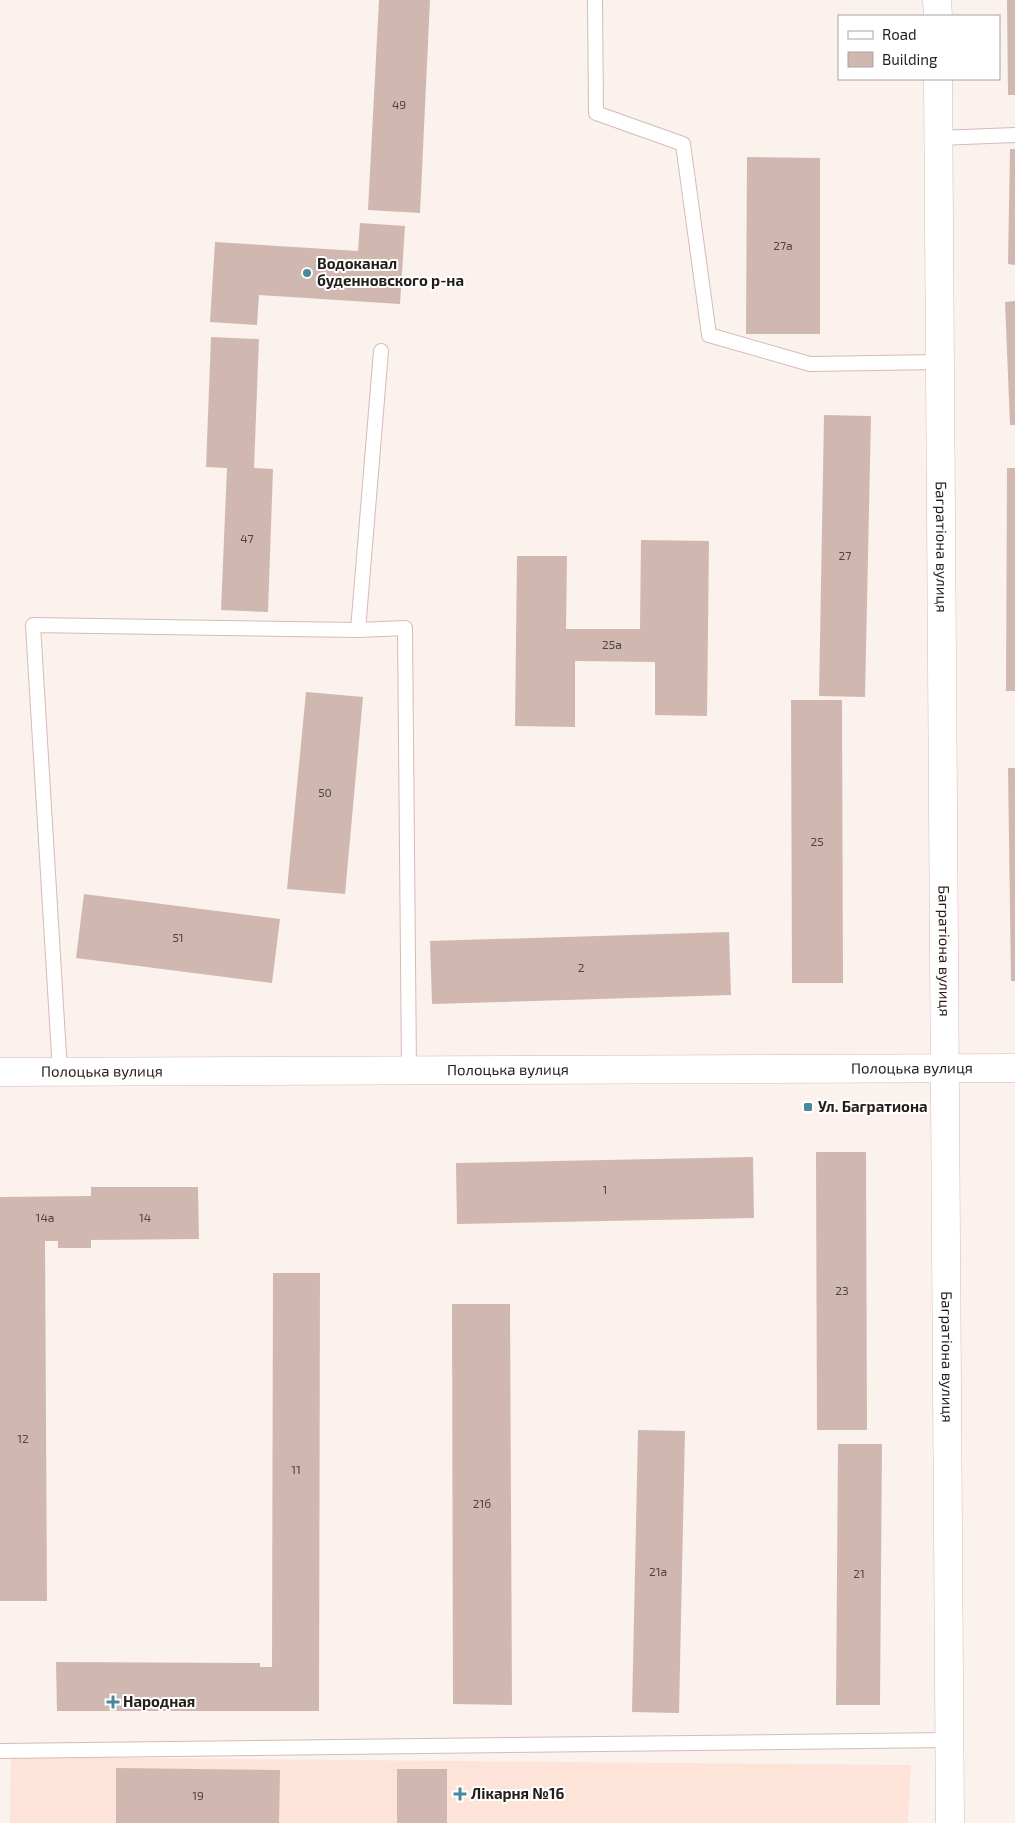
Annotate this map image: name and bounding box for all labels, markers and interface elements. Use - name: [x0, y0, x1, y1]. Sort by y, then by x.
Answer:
- legend: [838, 15, 1000, 80]
- text: Road: [882, 25, 917, 43]
- text: Building: [882, 50, 938, 68]
- house number: 49: [392, 97, 406, 111]
- house number: 27а: [773, 238, 793, 252]
- place label: Водоканал буденновского р-на: [317, 254, 464, 289]
- marker: Водоканал буденновского р-на: [301, 267, 313, 279]
- street label: Багратіона вулиця: [932, 481, 952, 613]
- house number: 47: [240, 531, 254, 545]
- house number: 27: [839, 548, 851, 562]
- house number: 25а: [602, 637, 622, 651]
- house number: 50: [318, 785, 332, 799]
- house number: 25: [810, 834, 824, 848]
- street label: Багратіона вулиця: [935, 885, 954, 1017]
- house number: 51: [172, 930, 184, 944]
- house number: 2: [578, 960, 585, 974]
- street label: Полоцька вулиця: [851, 1058, 973, 1077]
- street label: Полоцька вулиця: [447, 1060, 569, 1079]
- street label: Полоцька вулиця: [41, 1061, 163, 1081]
- place label: Ул. Багратиона: [818, 1097, 928, 1115]
- marker: Ул. Багратиона: [802, 1101, 814, 1113]
- house number: 1: [603, 1182, 607, 1196]
- house number: 14а: [36, 1210, 54, 1224]
- house number: 14: [139, 1210, 151, 1224]
- house number: 23: [835, 1283, 849, 1297]
- street label: Багратіона вулиця: [938, 1291, 957, 1423]
- house number: 12: [17, 1431, 29, 1445]
- house number: 11: [291, 1462, 301, 1476]
- house number: 21б: [473, 1496, 491, 1510]
- house number: 21а: [649, 1564, 667, 1578]
- house number: 21: [853, 1566, 865, 1580]
- place label: Народная: [123, 1692, 195, 1710]
- marker: Народная: [107, 1696, 119, 1708]
- place label: Лікарня №16: [471, 1784, 564, 1802]
- marker: Лікарня №16: [453, 1787, 467, 1801]
- house number: 19: [192, 1788, 204, 1802]

